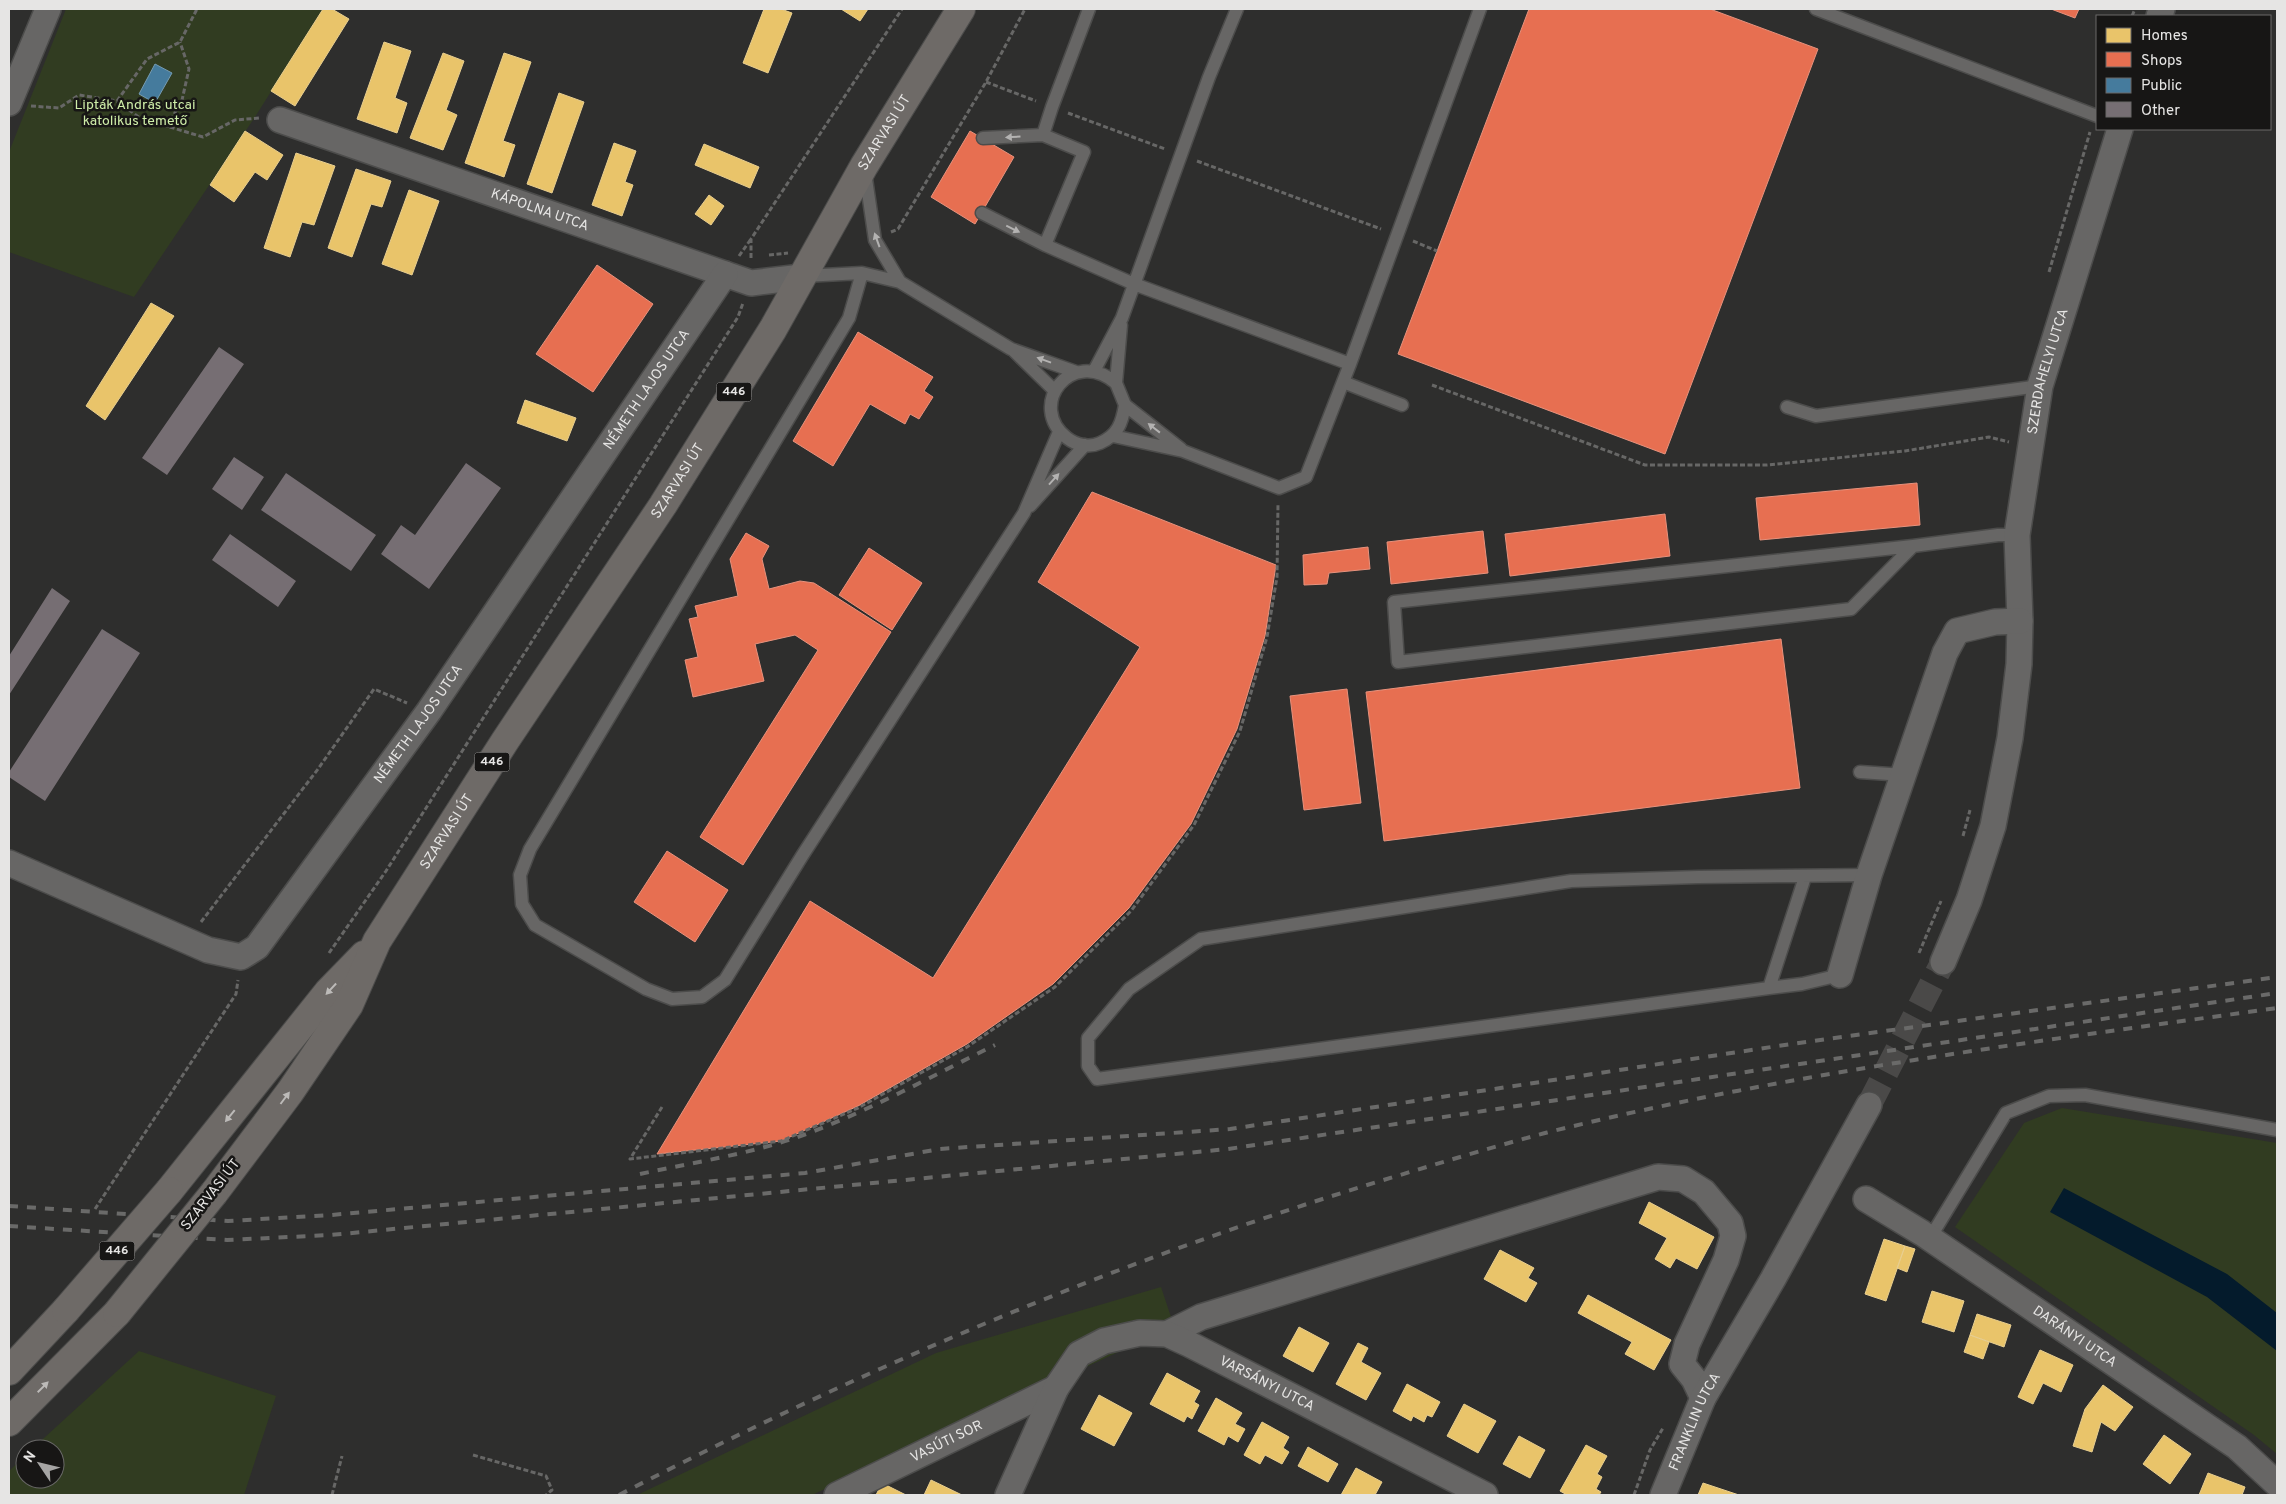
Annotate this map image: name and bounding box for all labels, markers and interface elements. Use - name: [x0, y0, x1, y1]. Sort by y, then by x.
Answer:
- legend: [2096, 15, 2271, 130]
- text: Homes: [2141, 27, 2188, 46]
- text: Shops: [2141, 52, 2182, 71]
- text: Public: [2141, 77, 2182, 96]
- street label: SZARVASI ÚT: [855, 92, 914, 174]
- park label: Lipták András utcai katolikus temető: [75, 97, 195, 130]
- text: Other: [2141, 102, 2180, 121]
- one-way arrow: [1005, 133, 1021, 141]
- street label: KÁPOLNA UTCA: [489, 185, 591, 235]
- one-way arrow: [1006, 225, 1021, 233]
- one-way arrow: [873, 232, 881, 247]
- street label: SZERDAHELYI UTCA: [2024, 306, 2072, 436]
- street label: NÉMETH LAJOS UTCA: [600, 326, 693, 453]
- one-way arrow: [1036, 356, 1051, 363]
- road number: 446: [716, 382, 752, 402]
- one-way arrow: [1148, 422, 1161, 433]
- street label: SZARVASI ÚT: [648, 440, 708, 522]
- one-way arrow: [1049, 473, 1060, 486]
- street label: NÉMETH LAJOS UTCA: [370, 661, 466, 787]
- road number: 446: [474, 752, 510, 772]
- street label: SZARVASI ÚT: [416, 791, 477, 873]
- one-way arrow: [326, 982, 337, 995]
- one-way arrow: [280, 1091, 290, 1105]
- one-way arrow: [225, 1109, 236, 1122]
- street label: SZARVASI ÚT: [177, 1155, 244, 1234]
- road number: 446: [100, 1242, 134, 1260]
- street label: DARÁNYI UTCA: [2029, 1302, 2120, 1371]
- street label: VARSÁNYI UTCA: [1216, 1352, 1317, 1415]
- street label: FRANKLIN UTCA: [1665, 1370, 1724, 1473]
- one-way arrow: [37, 1382, 49, 1394]
- street label: VASÚTI SOR: [908, 1417, 986, 1466]
- north arrow: [15, 1439, 65, 1489]
- text: N: [21, 1448, 40, 1466]

